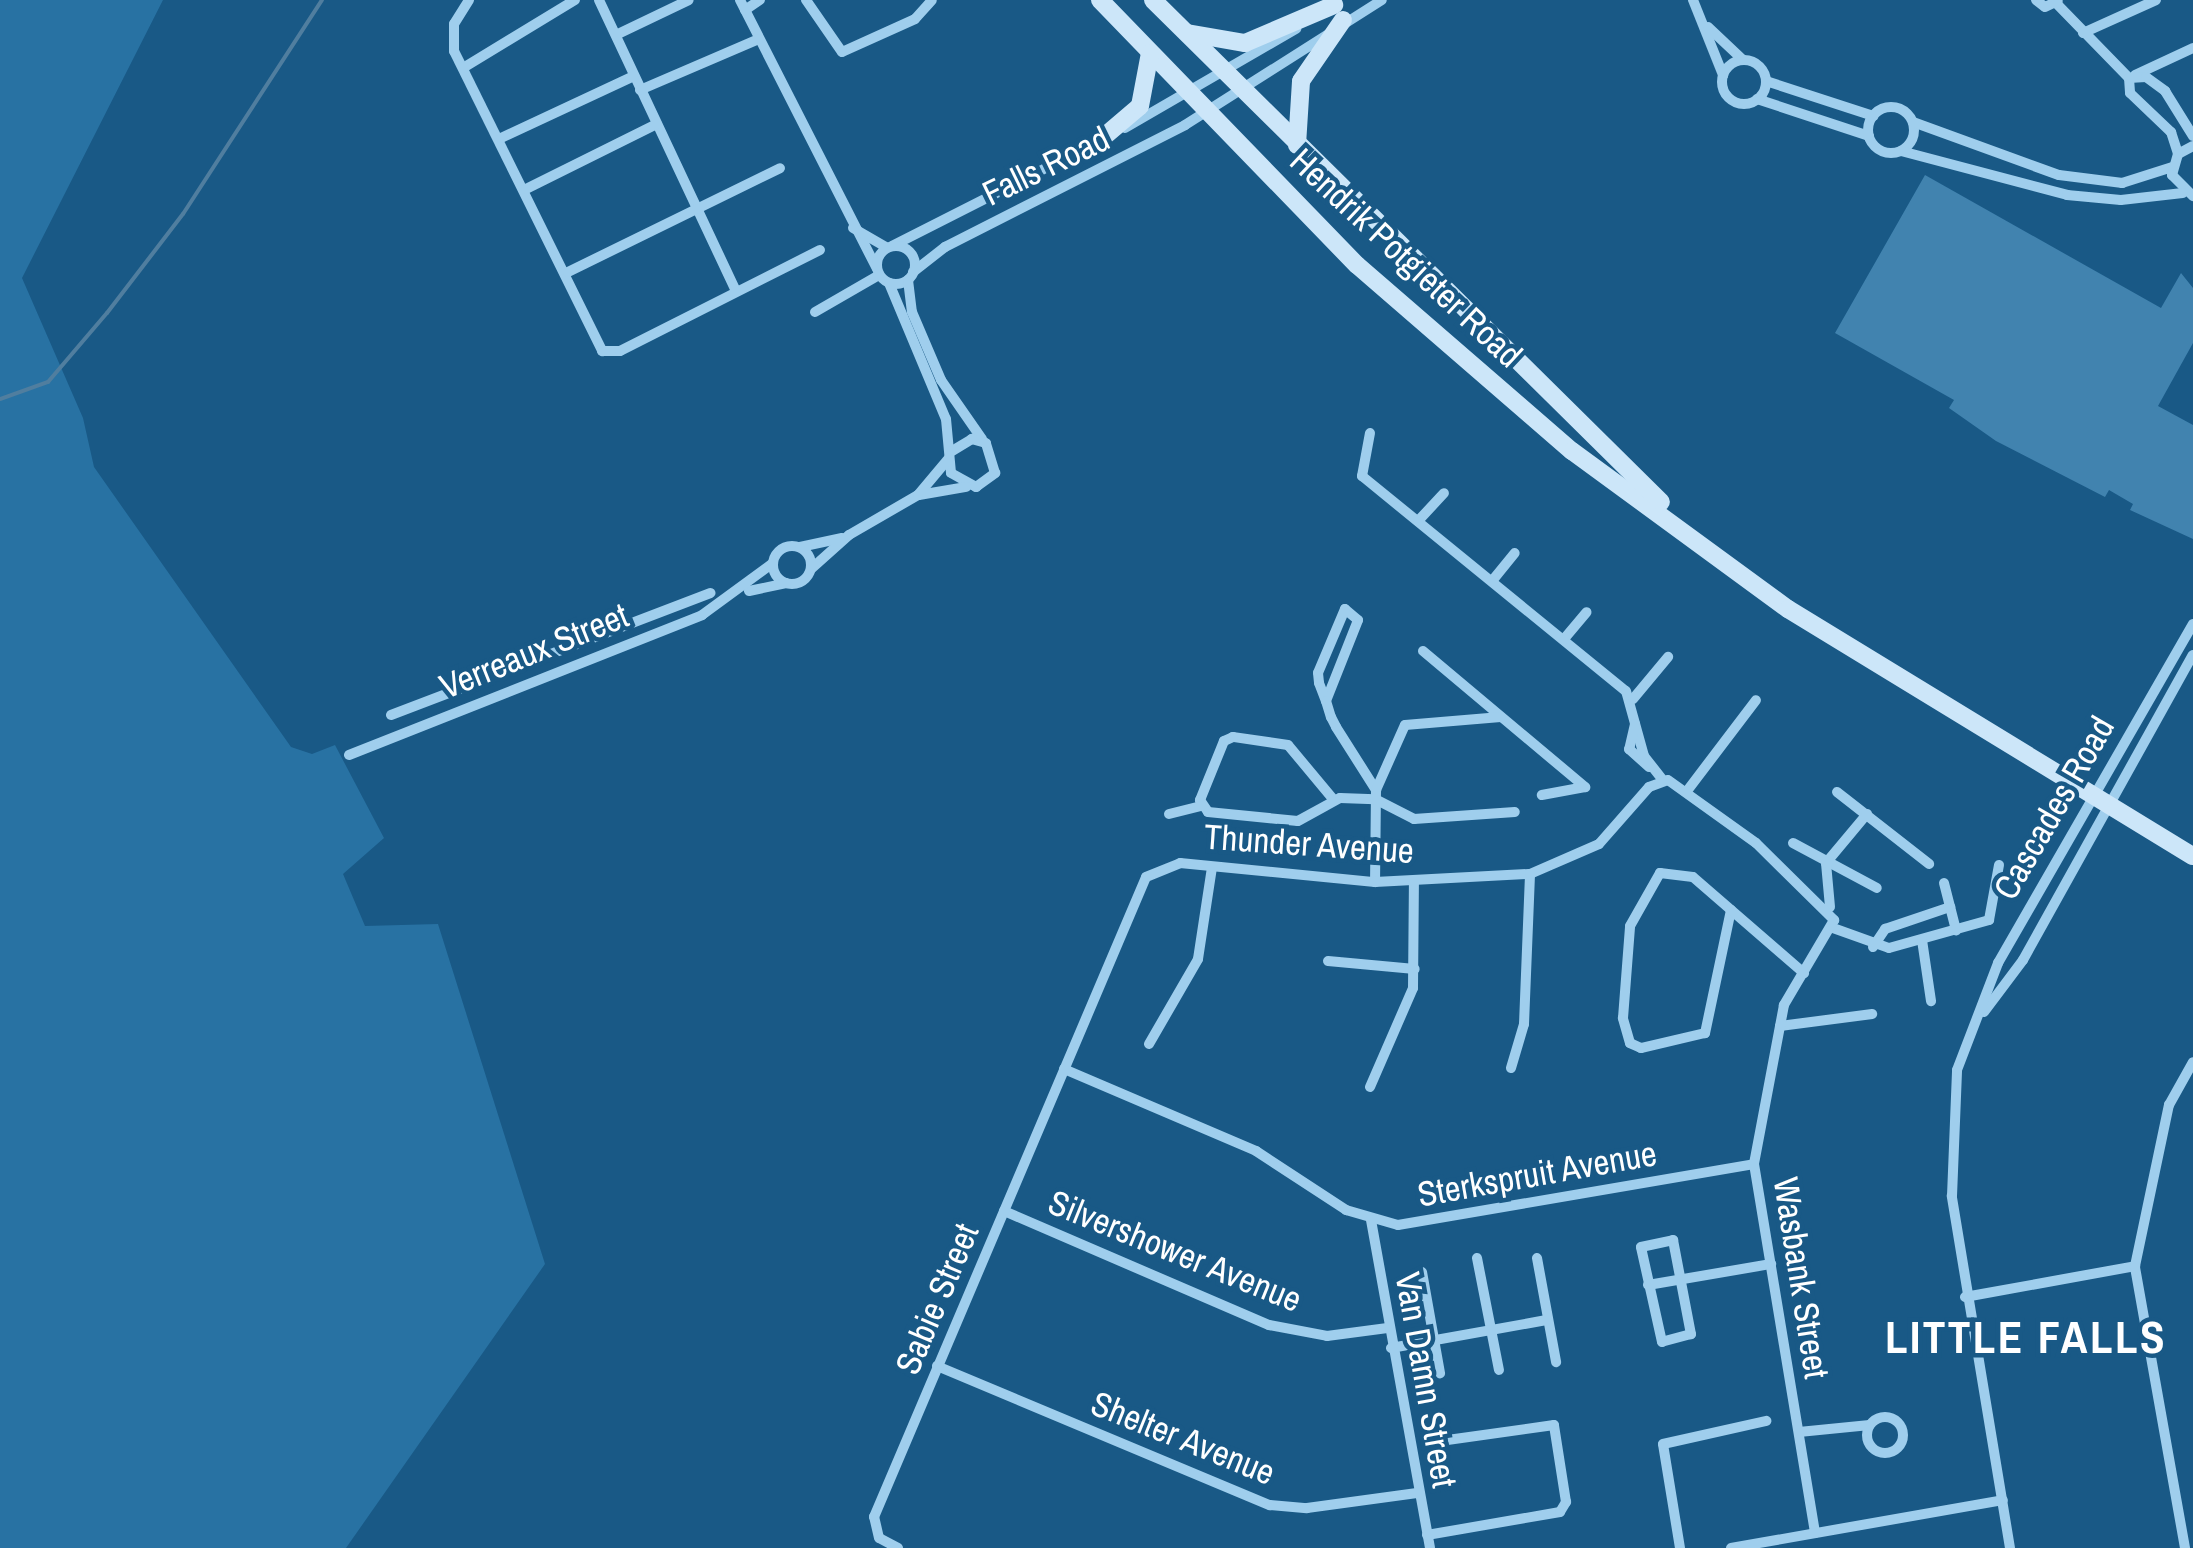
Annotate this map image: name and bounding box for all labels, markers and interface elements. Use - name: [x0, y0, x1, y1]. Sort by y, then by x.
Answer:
- street label: Falls Road: [976, 117, 1116, 215]
- street label: Hendrik Potgieter Road: [1281, 140, 1531, 376]
- street label: Verreaux Street: [434, 594, 634, 708]
- street label: Cascades Road: [1985, 709, 2123, 907]
- street label: Thunder Avenue: [1202, 816, 1416, 872]
- street label: Sterkspruit Avenue: [1413, 1132, 1661, 1216]
- street label: Wasbank Street: [1764, 1174, 1838, 1382]
- street label: Silvershower Avenue: [1042, 1181, 1308, 1321]
- street label: Sabie Street: [886, 1217, 988, 1381]
- street label: Van Damn Street: [1386, 1269, 1466, 1491]
- district label: LITTLE FALLS: [1885, 1310, 2167, 1364]
- street label: Shelter Avenue: [1084, 1382, 1282, 1494]

